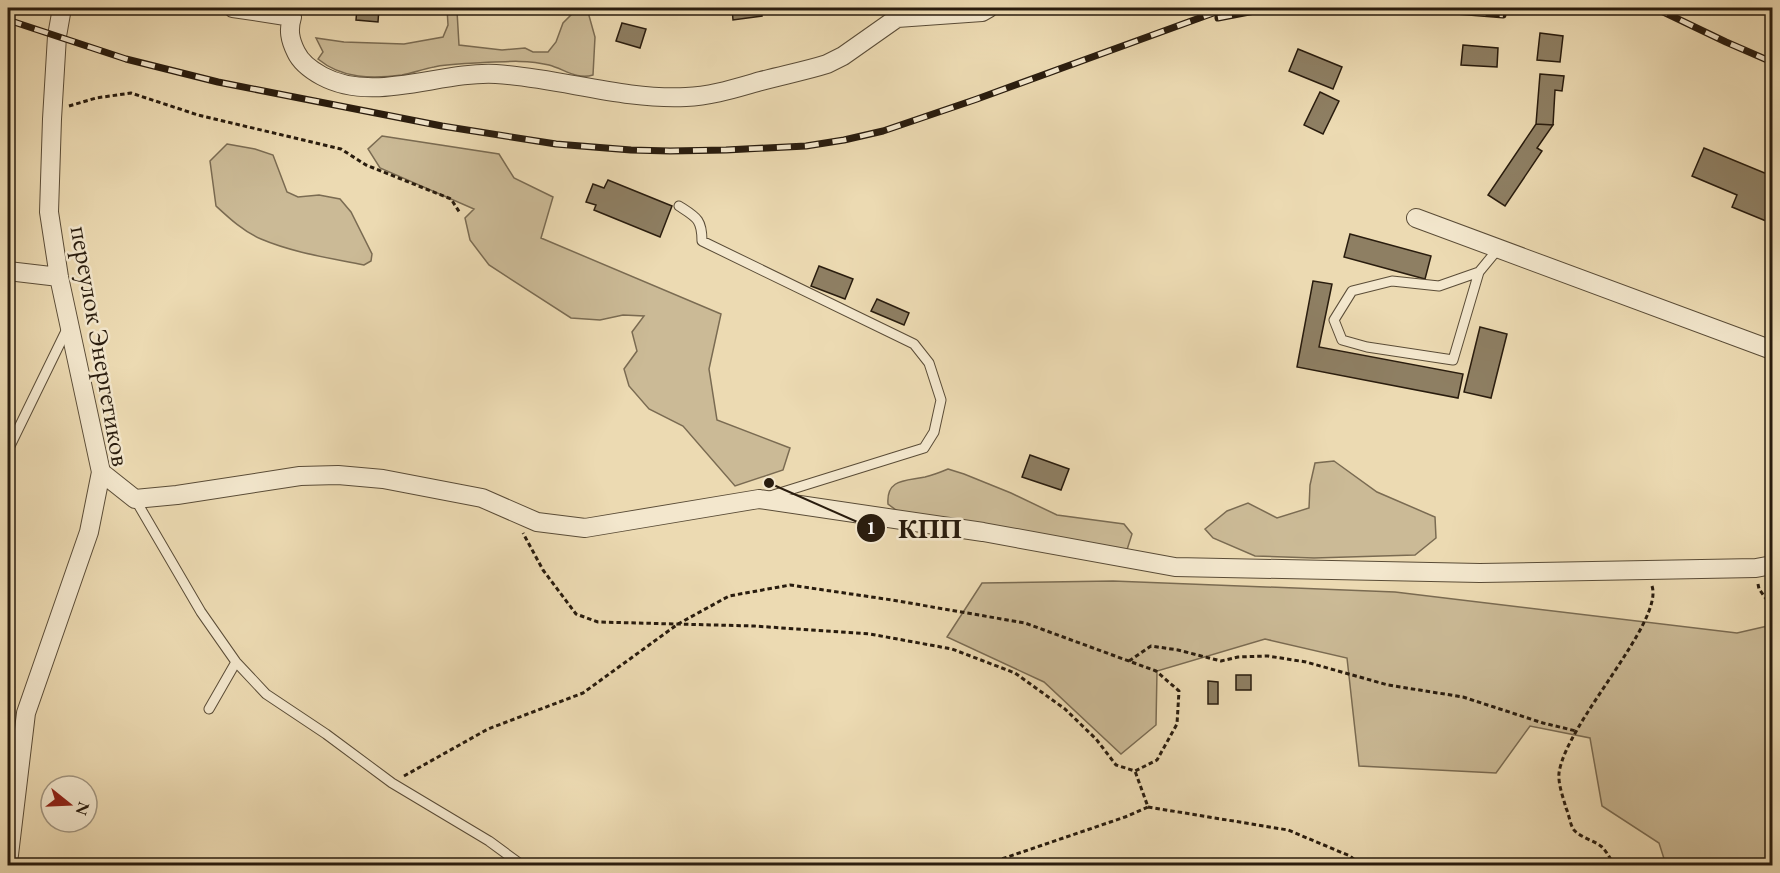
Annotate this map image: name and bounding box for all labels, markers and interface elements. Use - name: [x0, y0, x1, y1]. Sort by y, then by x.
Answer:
- street label: переулок Энергетиков: [63, 223, 139, 469]
- callout: КПП: [856, 505, 974, 551]
- text: КПП: [898, 510, 962, 546]
- text: 1: [866, 516, 876, 539]
- north arrow: [39, 774, 99, 834]
- text: N: [71, 799, 95, 818]

